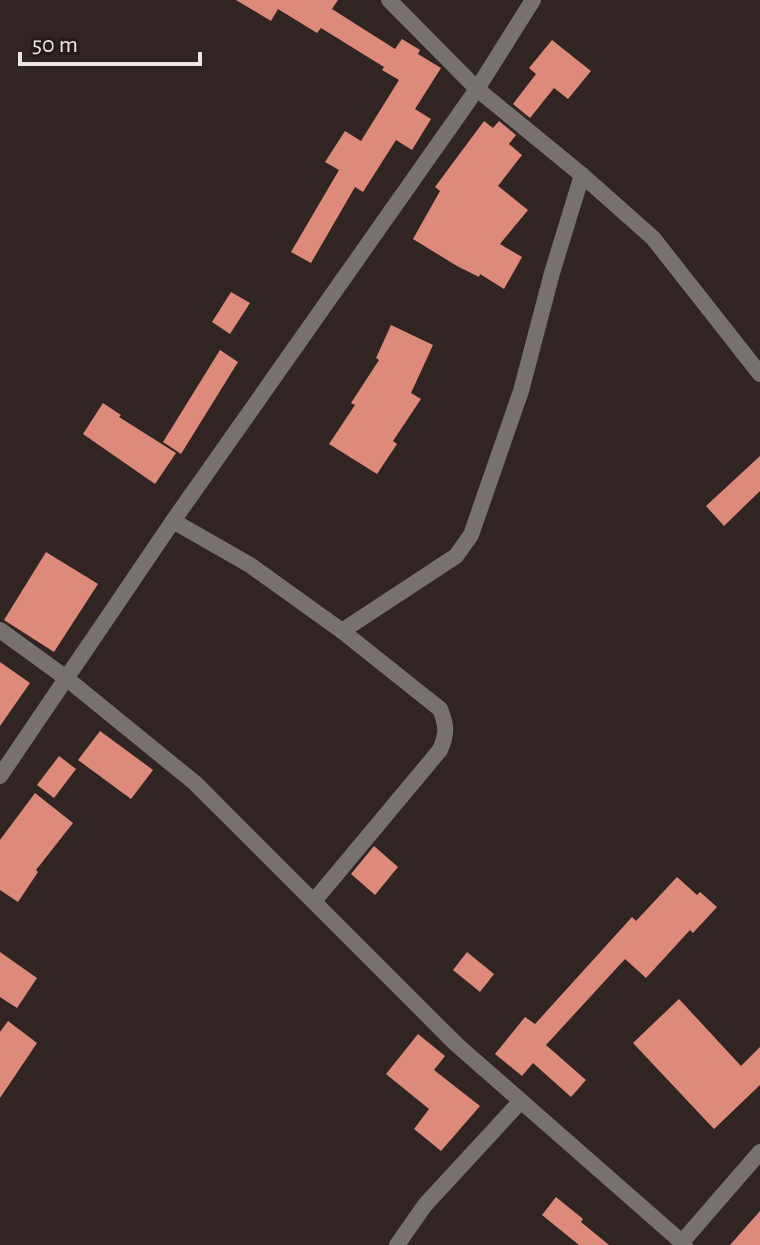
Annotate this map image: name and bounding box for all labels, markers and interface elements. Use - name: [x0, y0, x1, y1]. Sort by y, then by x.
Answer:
- scale bar: [20, 16, 200, 66]
- text: 50 m: [32, 33, 78, 57]

